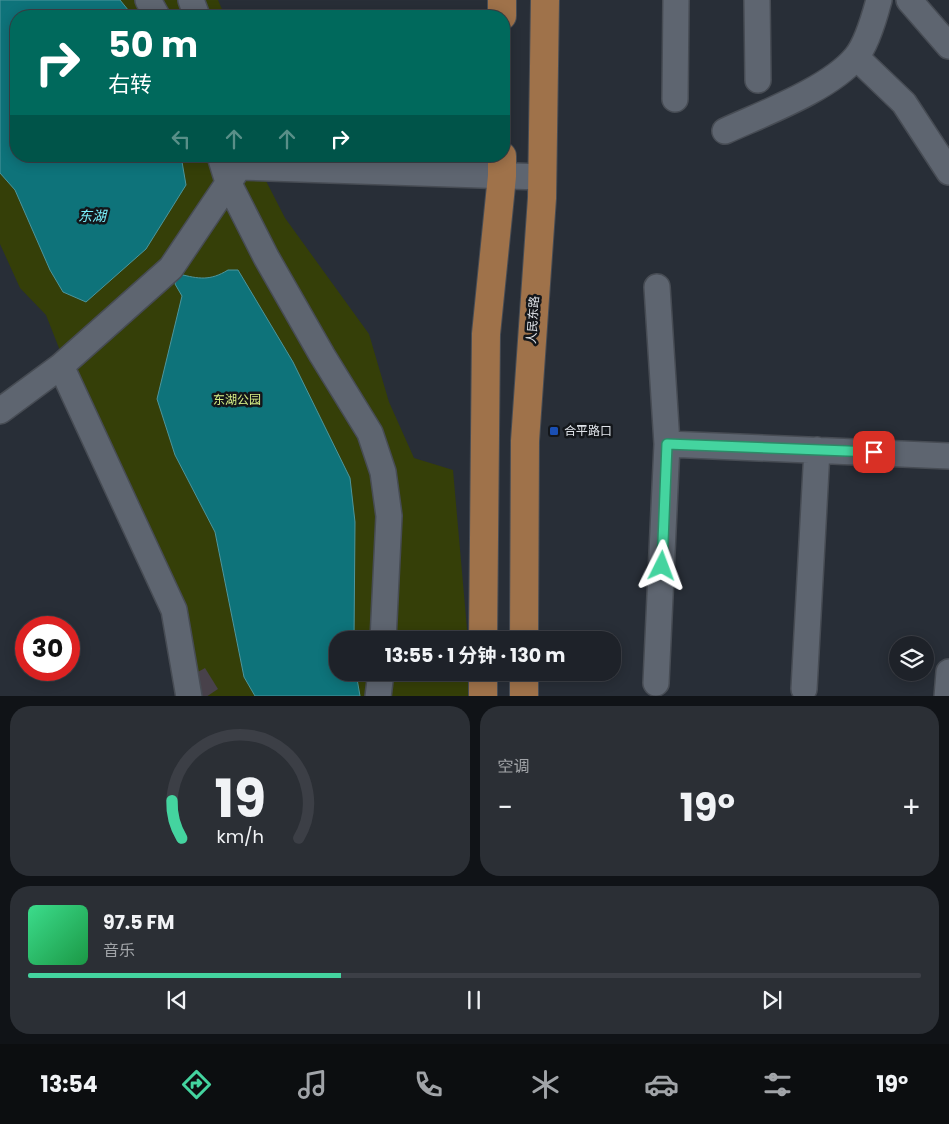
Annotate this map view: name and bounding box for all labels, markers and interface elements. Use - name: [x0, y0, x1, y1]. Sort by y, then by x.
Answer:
- text: 50 m: [108, 20, 198, 69]
- icon: right: [25, 30, 90, 95]
- text: 右转: [108, 69, 152, 100]
- icon: left: [167, 125, 195, 153]
- icon: ahead: [220, 125, 248, 153]
- icon: ahead: [273, 125, 301, 153]
- icon: right: [326, 125, 354, 153]
- water label: 东湖: [78, 206, 108, 226]
- street label: 人民东路: [522, 295, 543, 345]
- park label: 东湖公园: [213, 391, 261, 408]
- place label: 合平路口: [564, 422, 612, 439]
- marker: 合平路口: [548, 425, 560, 437]
- pin: [853, 431, 895, 473]
- icon: arrive: [860, 438, 888, 466]
- position arrow: [635, 539, 687, 591]
- speed limit sign: 30: [15, 616, 80, 681]
- map controls: [889, 636, 934, 681]
- button: layers: [889, 636, 934, 681]
- text: 13:55 · 1 分钟 · 130 m: [385, 642, 565, 669]
- text: 空调: [498, 755, 530, 778]
- text: 19: [214, 762, 266, 835]
- text: 19°: [680, 781, 735, 834]
- text: −: [498, 788, 513, 827]
- text: +: [902, 788, 921, 827]
- text: km/h: [216, 824, 264, 849]
- text: 97.5 FM: [103, 909, 174, 936]
- text: 音乐: [103, 939, 135, 962]
- icon: previous: [163, 986, 191, 1014]
- icon: pause: [460, 986, 488, 1014]
- icon: next: [758, 986, 786, 1014]
- icon: directions: [179, 1067, 214, 1102]
- icon: music: [295, 1067, 330, 1102]
- icon: phone: [411, 1067, 446, 1102]
- icon: climate: [528, 1067, 563, 1102]
- icon: car: [644, 1067, 679, 1102]
- icon: filters: [760, 1067, 795, 1102]
- text: 13:54: [41, 1069, 98, 1100]
- text: 19°: [876, 1069, 908, 1100]

